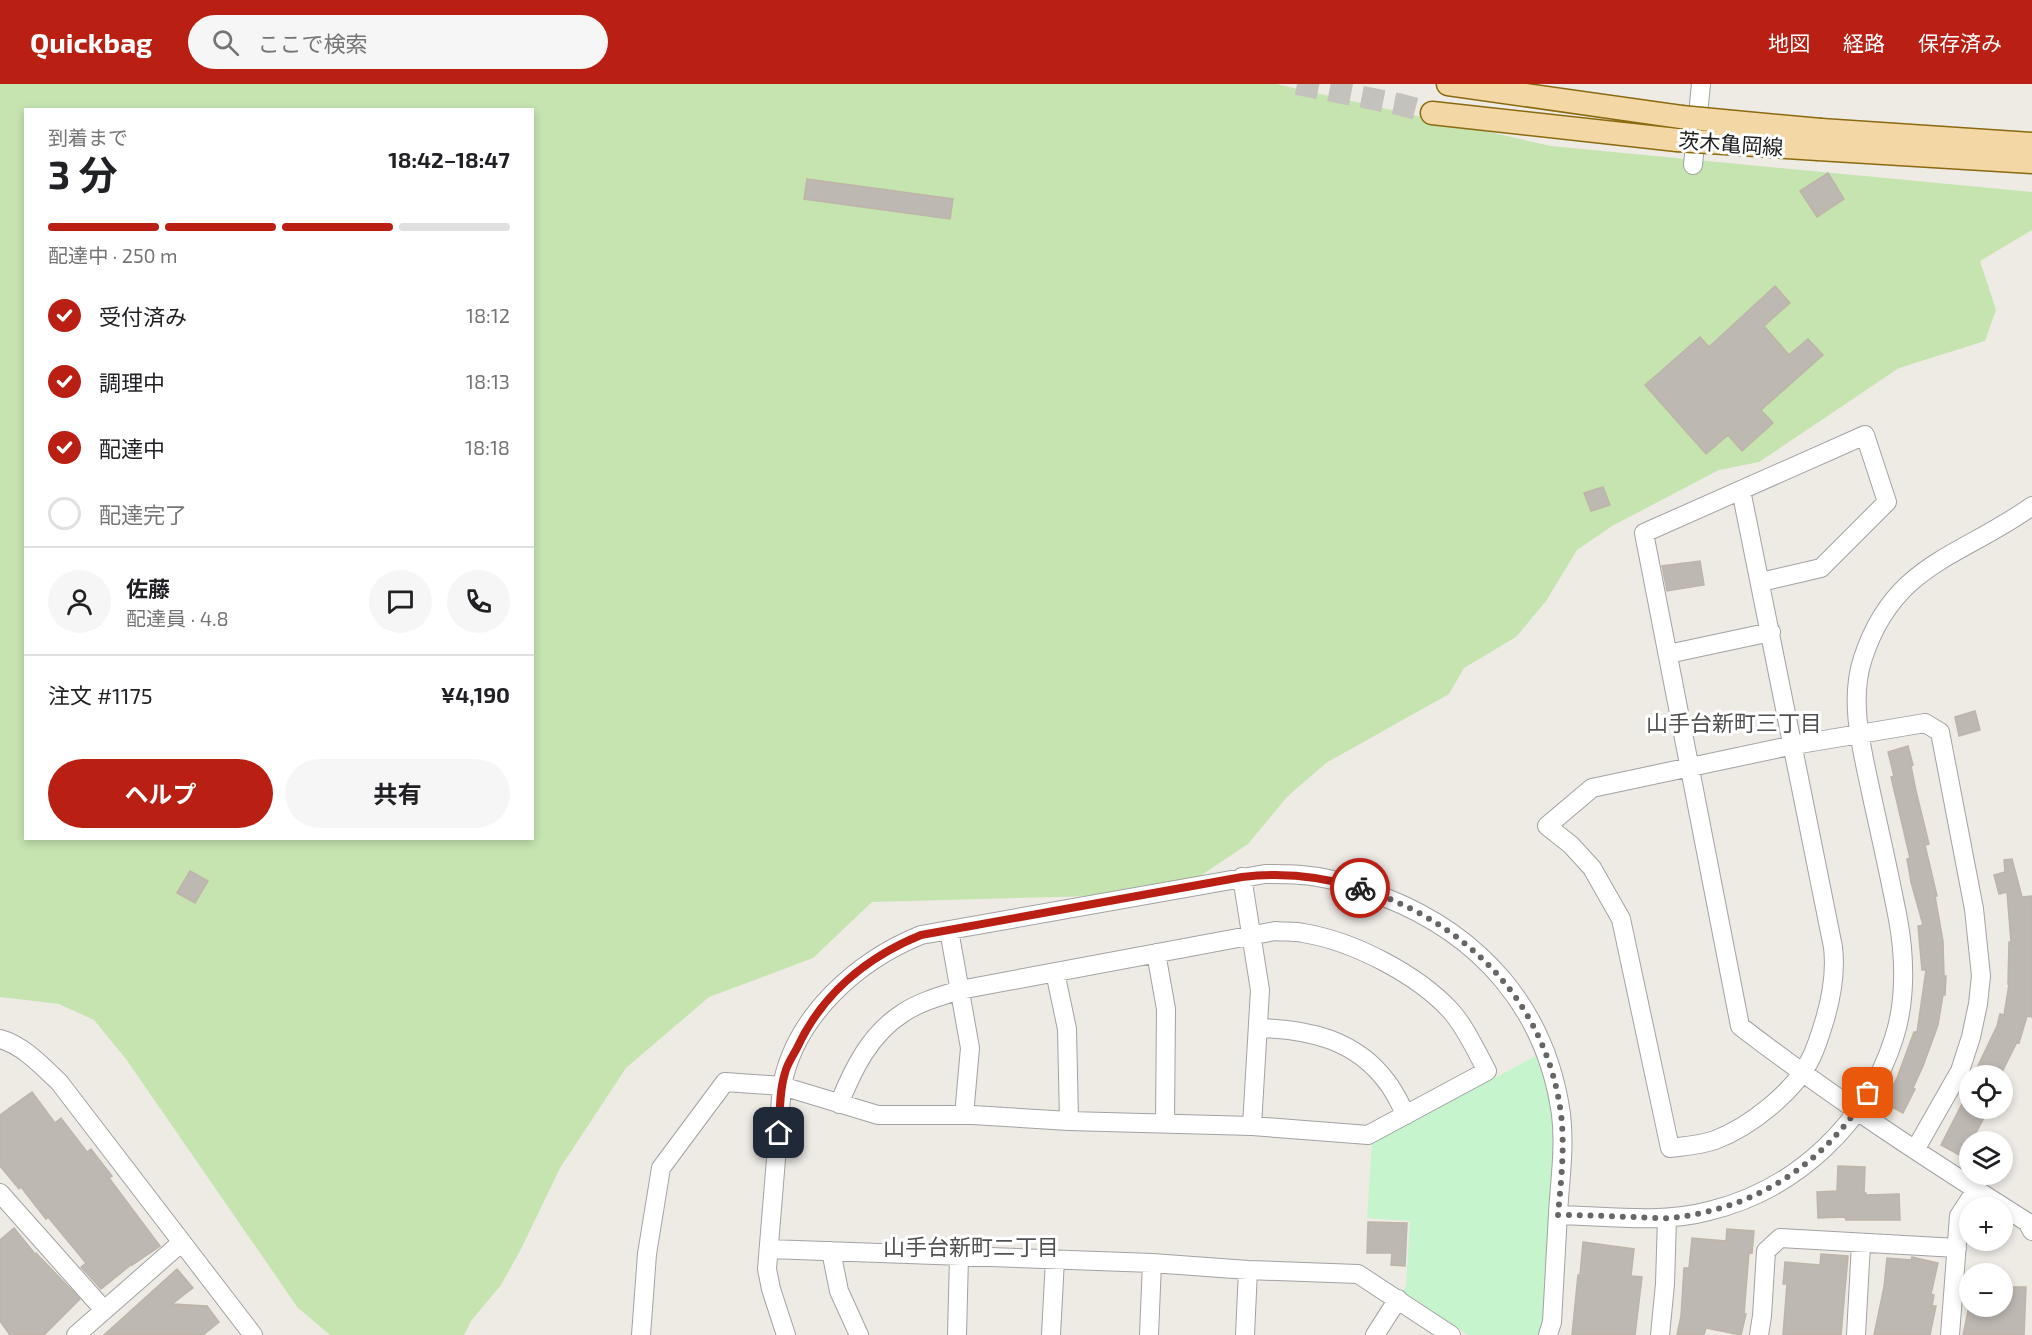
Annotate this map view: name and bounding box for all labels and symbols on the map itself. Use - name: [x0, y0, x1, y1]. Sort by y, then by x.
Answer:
- street label: 茨木亀岡線: [1678, 127, 1784, 159]
- district label: 山手台新町三丁目: [1646, 709, 1822, 735]
- courier: [1330, 858, 1390, 918]
- pin: [1842, 1067, 1893, 1118]
- pin: [753, 1107, 804, 1158]
- district label: 山手台新町二丁目: [883, 1233, 1059, 1259]

